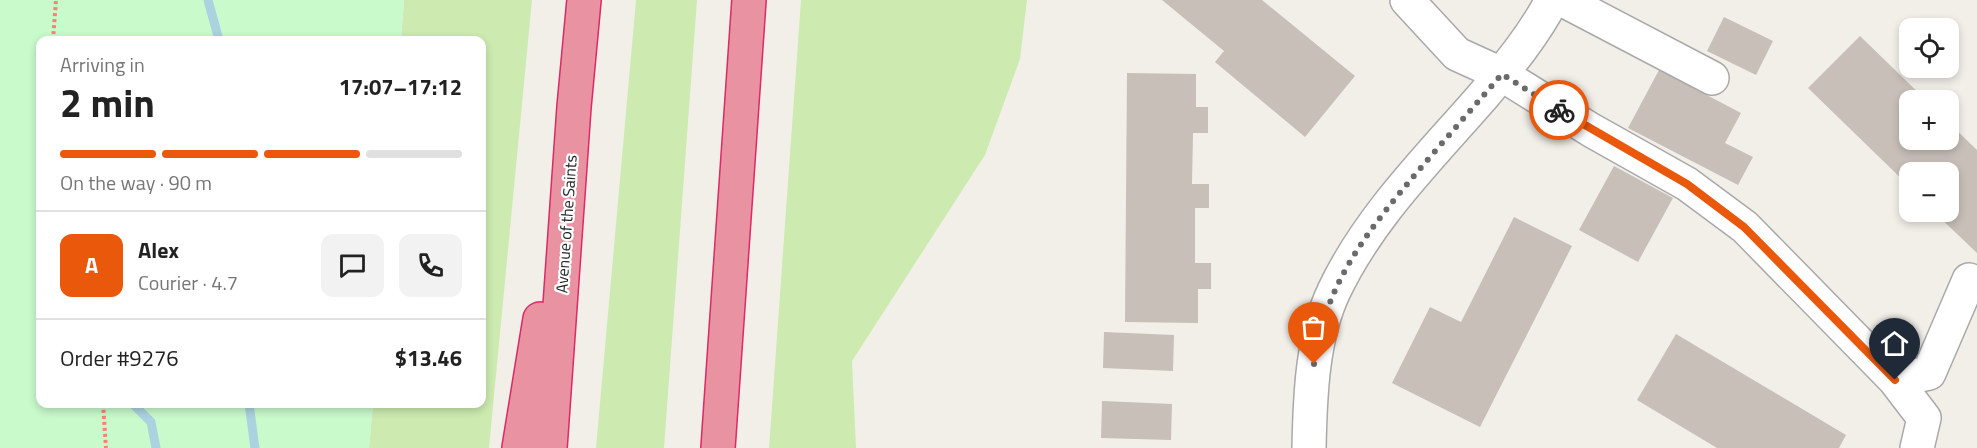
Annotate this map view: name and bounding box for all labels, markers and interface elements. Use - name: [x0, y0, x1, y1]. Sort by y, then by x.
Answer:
- map controls: [1899, 18, 1959, 222]
- button: locate: [1899, 18, 1959, 78]
- text: Arriving in: [60, 49, 145, 80]
- text: 17:07–17:12: [339, 70, 462, 104]
- text: 2 min: [60, 73, 155, 132]
- courier: [1529, 80, 1589, 140]
- button: +: [1899, 90, 1959, 150]
- icon: bike: [1543, 94, 1576, 127]
- street label: Avenue of the Saints: [549, 154, 583, 294]
- button: −: [1899, 162, 1959, 222]
- text: On the way · 90 m: [60, 167, 212, 198]
- text: Alex: [138, 233, 179, 267]
- button: chat: [321, 234, 384, 297]
- button: phone: [399, 234, 462, 297]
- text: A: [85, 248, 98, 282]
- text: Courier · 4.7: [138, 267, 238, 298]
- pin: [1288, 302, 1339, 364]
- icon: bag: [1297, 311, 1330, 344]
- pin: [1869, 318, 1920, 380]
- icon: home: [1878, 327, 1911, 360]
- text: Order #9276: [60, 341, 179, 375]
- text: $13.46: [395, 341, 462, 375]

